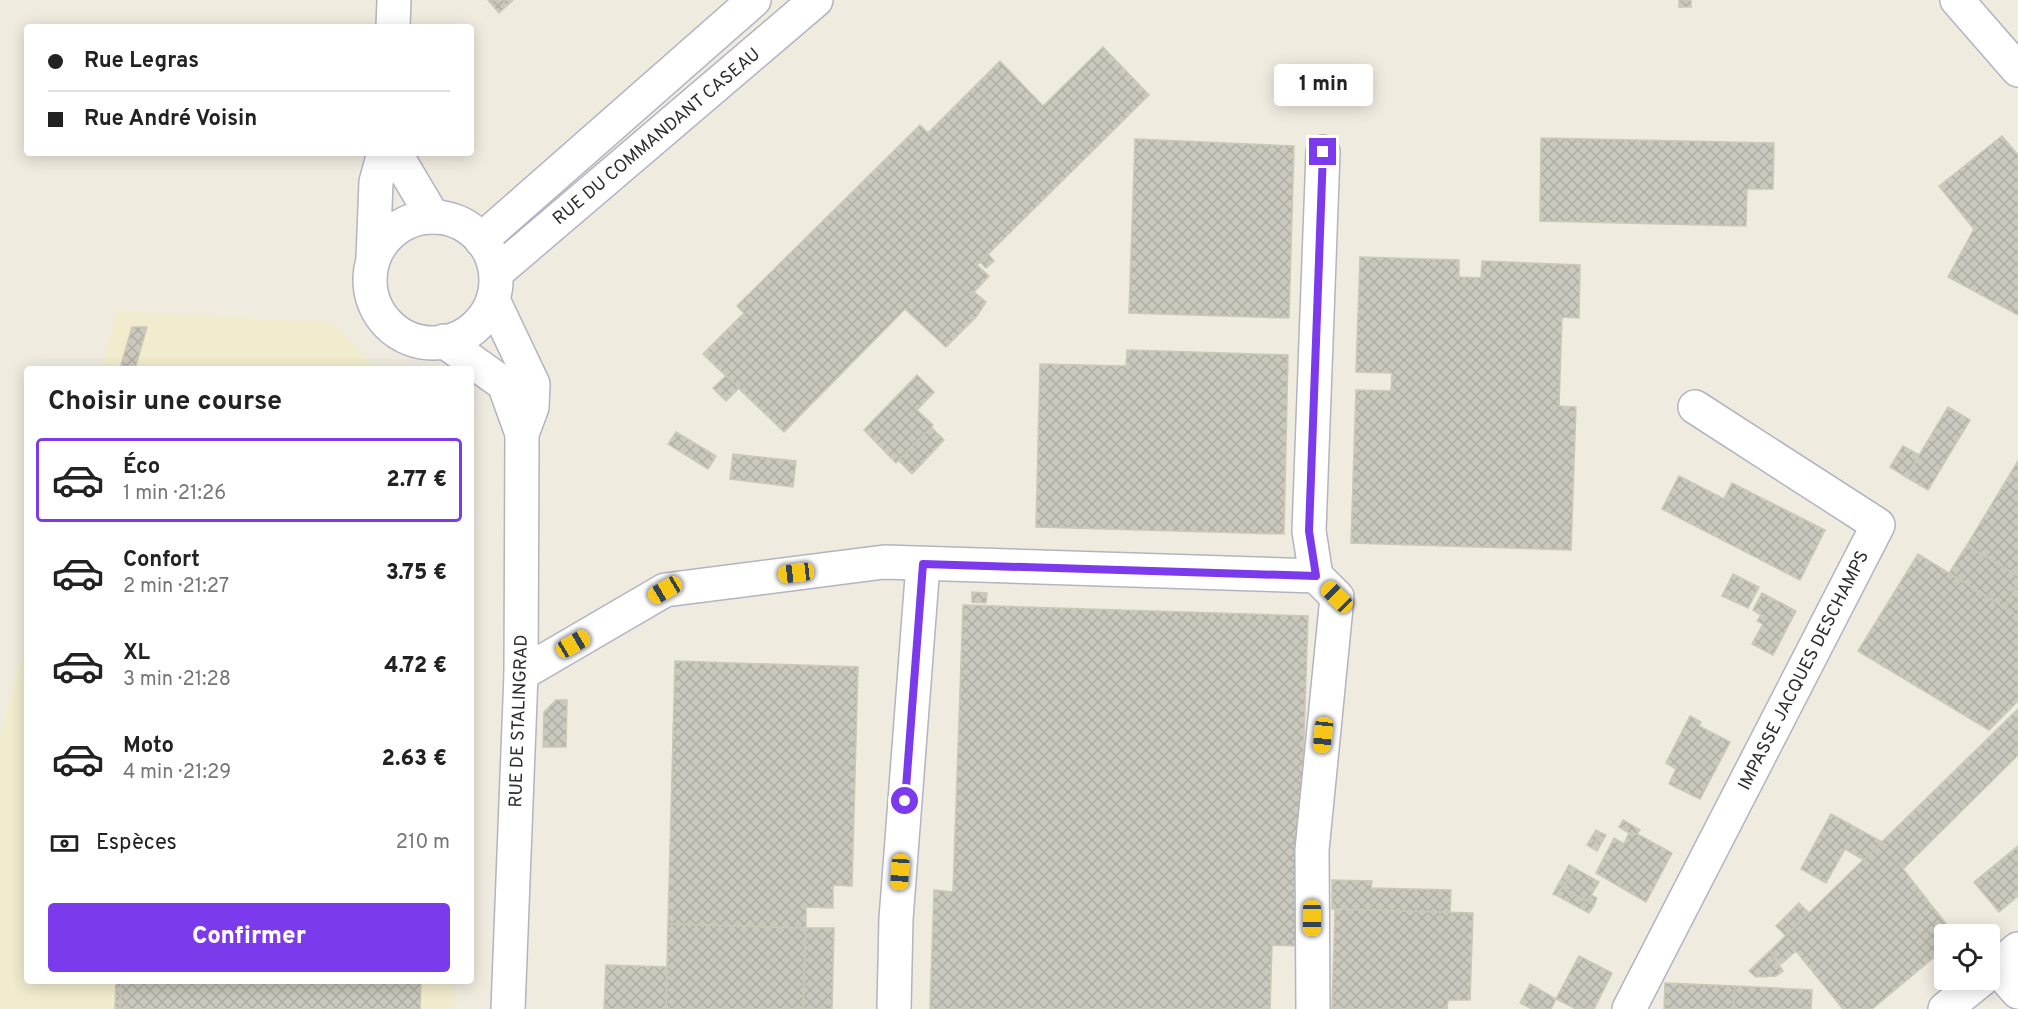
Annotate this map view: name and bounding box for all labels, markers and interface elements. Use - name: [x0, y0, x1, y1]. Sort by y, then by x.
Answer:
- street label: RUE DU COMMANDANT CASEAU: [548, 43, 766, 231]
- text: Rue Legras: [84, 48, 199, 75]
- callout: 1 min: [1274, 65, 1372, 107]
- text: 1 min: [1299, 72, 1348, 98]
- text: Rue André Voisin: [84, 106, 257, 133]
- route end: [1309, 138, 1336, 165]
- text: Choisir une course: [48, 385, 282, 419]
- icon: car: [51, 453, 105, 507]
- text: Éco: [123, 454, 160, 481]
- text: 2.77 €: [386, 467, 447, 494]
- text: 1 min · 21:26: [123, 481, 226, 507]
- icon: car: [51, 546, 105, 600]
- text: Confort: [123, 547, 200, 574]
- street label: IMPASSE JACQUES DESCHAMPS: [1734, 547, 1875, 794]
- text: 3.75 €: [386, 560, 447, 587]
- car: [777, 562, 815, 584]
- car: [645, 573, 685, 607]
- text: 2 min · 21:27: [123, 574, 229, 600]
- car: [1318, 578, 1356, 616]
- car: [553, 627, 593, 661]
- street label: RUE DE STALINGRAD: [505, 634, 534, 808]
- icon: car: [51, 639, 105, 693]
- text: XL: [123, 640, 150, 667]
- text: 4.72 €: [384, 653, 447, 680]
- text: 3 min · 21:28: [123, 667, 231, 693]
- car: [1312, 716, 1334, 754]
- icon: car: [51, 732, 105, 786]
- text: Moto: [123, 733, 174, 760]
- text: 2.63 €: [382, 746, 447, 773]
- text: 4 min · 21:29: [123, 760, 231, 786]
- route start: [891, 787, 918, 814]
- icon: cash: [48, 827, 81, 860]
- text: Espèces: [96, 830, 177, 857]
- text: 210 m: [396, 830, 450, 856]
- car: [890, 853, 910, 891]
- car: [1303, 900, 1321, 936]
- button: Confirmer: [48, 903, 450, 972]
- map controls: [1934, 924, 2000, 990]
- button: locate: [1934, 924, 2000, 990]

